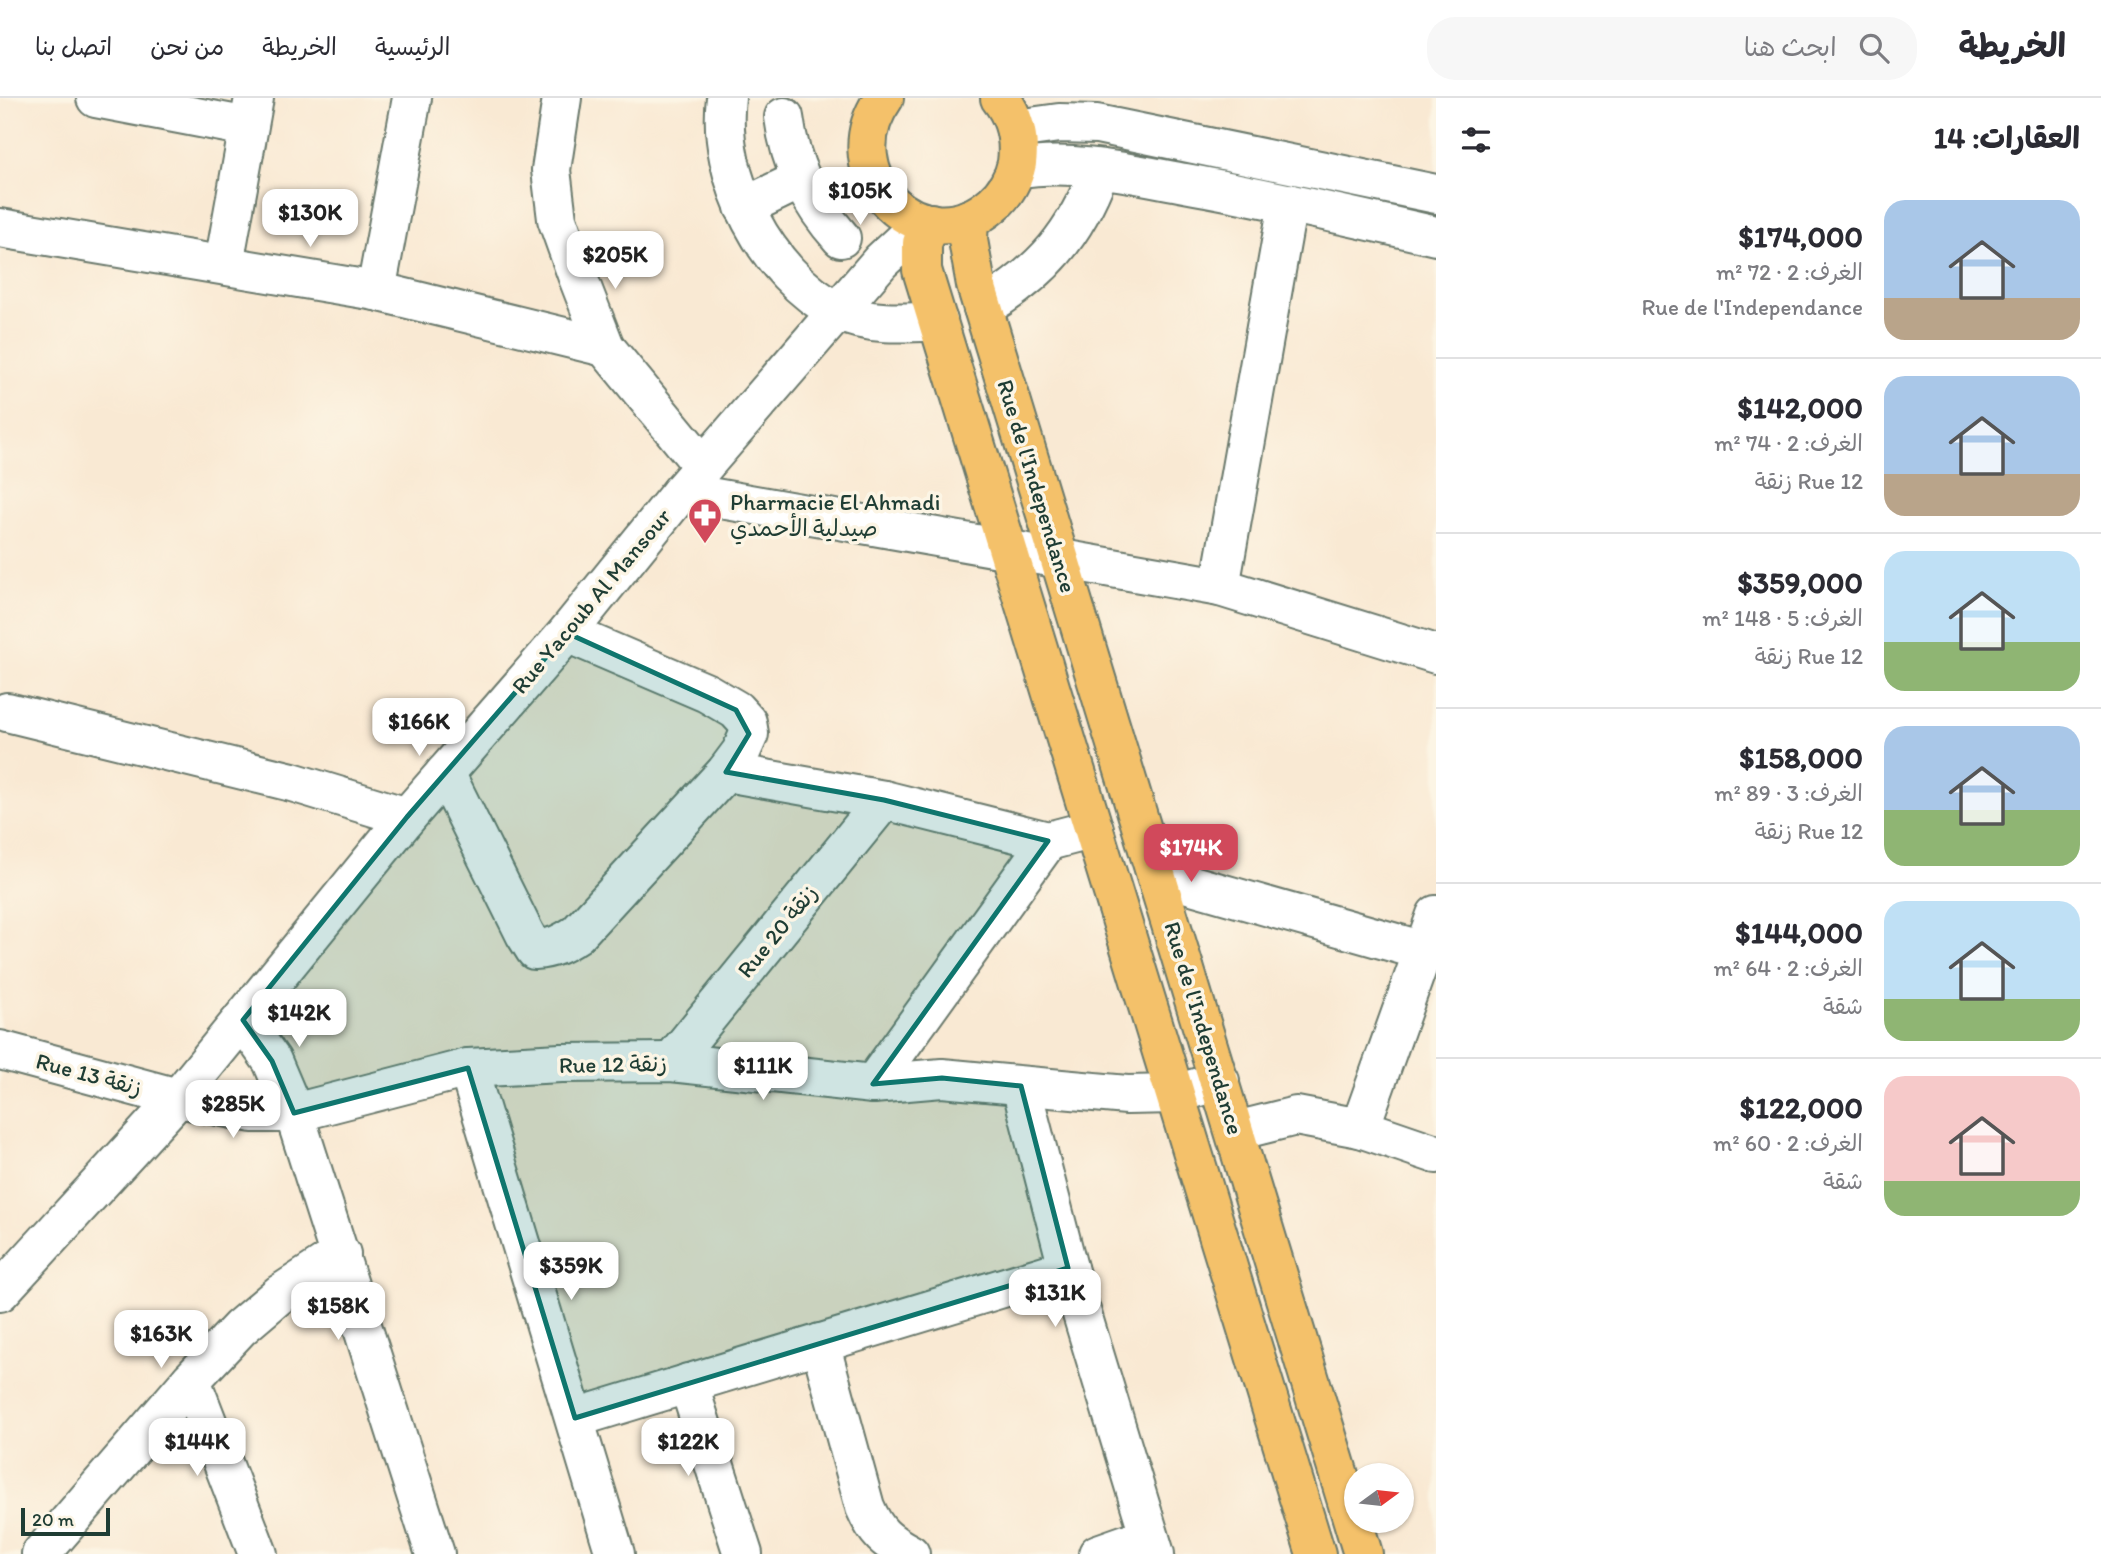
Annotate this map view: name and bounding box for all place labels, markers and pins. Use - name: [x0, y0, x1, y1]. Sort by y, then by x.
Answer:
- pin: $105K: [811, 167, 909, 227]
- pin: $130K: [261, 190, 359, 249]
- pin: $205K: [566, 232, 664, 291]
- place label: Pharmacie El Ahmadi صيدلية الأحمدي: [730, 488, 940, 545]
- pharmacy icon: Pharmacie El Ahmadi صيدلية الأحمدي: [686, 496, 724, 545]
- pin: $166K: [370, 698, 468, 758]
- pin: $174K: [1142, 824, 1240, 884]
- pin: $142K: [250, 990, 348, 1049]
- pin: $111K: [714, 1042, 812, 1102]
- pin: $285K: [184, 1080, 282, 1140]
- pin: $359K: [522, 1242, 620, 1302]
- pin: $131K: [1006, 1270, 1104, 1329]
- pin: $158K: [289, 1282, 387, 1342]
- pin: $163K: [112, 1310, 210, 1370]
- pin: $144K: [148, 1418, 246, 1478]
- pin: $122K: [639, 1418, 737, 1478]

